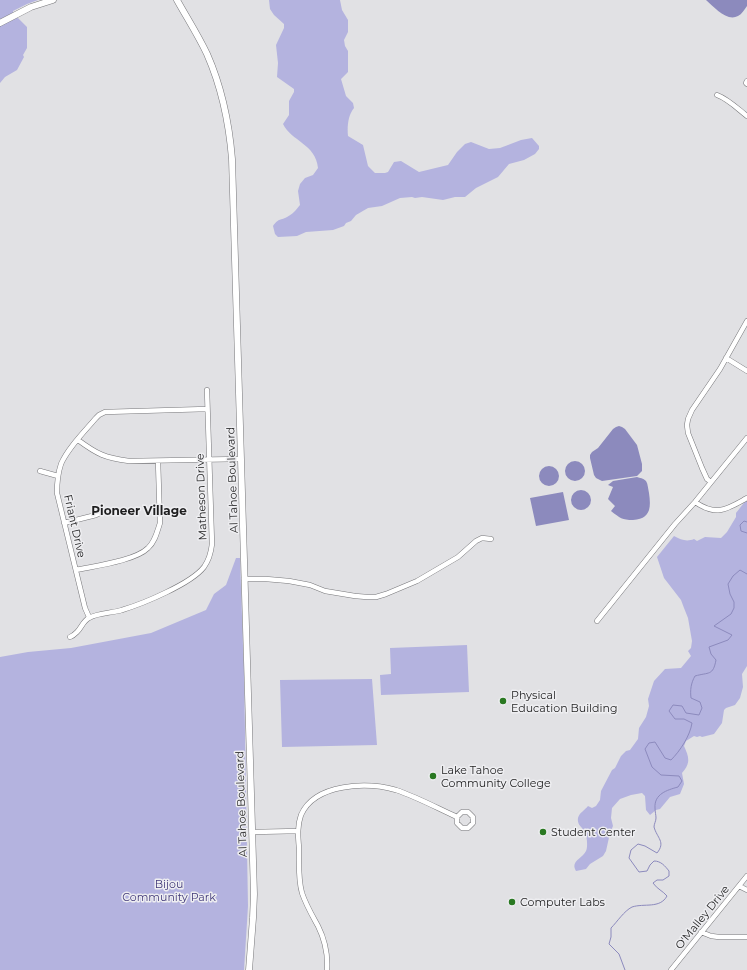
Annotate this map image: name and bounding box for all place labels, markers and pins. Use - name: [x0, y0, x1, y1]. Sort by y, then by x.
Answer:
- place label: Physical Education Building: [511, 688, 617, 715]
- marker: Physical Education Building: [498, 696, 508, 706]
- place label: Lake Tahoe Community College: [441, 763, 551, 790]
- marker: Lake Tahoe Community College: [428, 771, 438, 781]
- place label: Student Center: [551, 825, 635, 839]
- marker: Student Center: [538, 827, 548, 837]
- place label: Computer Labs: [520, 895, 606, 909]
- marker: Computer Labs: [507, 897, 517, 907]

